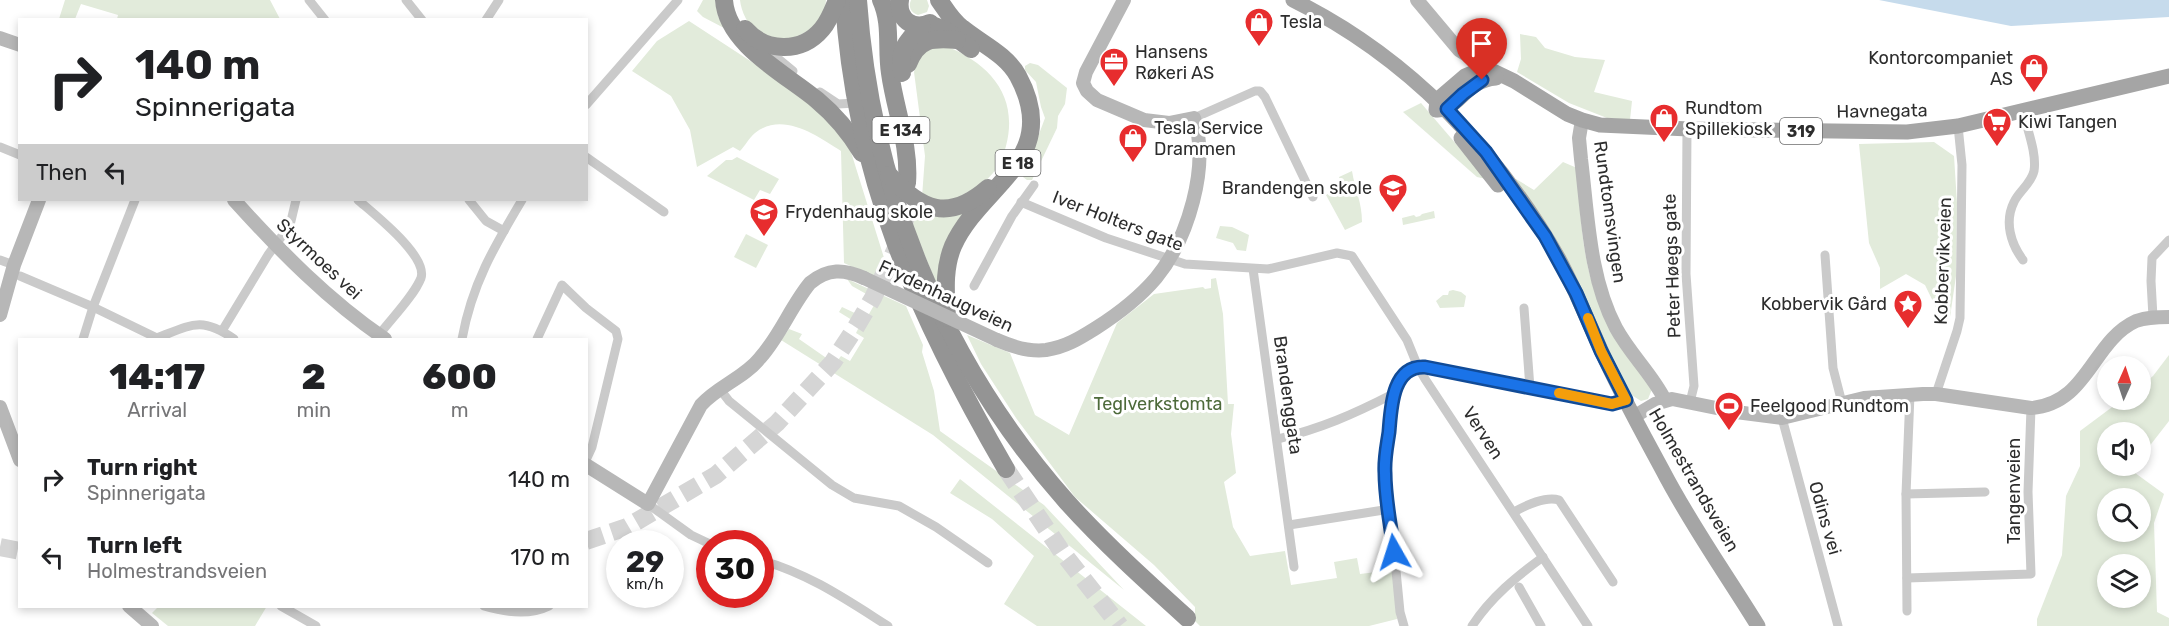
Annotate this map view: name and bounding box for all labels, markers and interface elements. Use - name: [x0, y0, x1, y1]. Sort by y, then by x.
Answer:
- shop icon: Tesla: [1243, 6, 1275, 48]
- place label: Tesla: [1280, 11, 1322, 33]
- pin: [1456, 18, 1507, 80]
- icon: arrive: [1465, 27, 1498, 60]
- text: 140 m: [135, 40, 261, 90]
- place label: Hansens Røkeri AS: [1135, 41, 1214, 84]
- icon: right: [36, 42, 114, 120]
- office icon: Hansens Røkeri AS: [1098, 46, 1130, 88]
- place label: Kontorcompaniet AS: [1868, 47, 2013, 90]
- shop icon: Kontorcompaniet AS: [2018, 52, 2050, 94]
- text: Spinnerigata: [135, 91, 295, 123]
- place label: Rundtom Spillekiosk: [1685, 97, 1773, 140]
- street label: Havnegata: [1836, 99, 1928, 123]
- shop icon: Rundtom Spillekiosk: [1648, 102, 1680, 144]
- supermarket icon: Kiwi Tangen: [1981, 106, 2013, 148]
- place label: Kiwi Tangen: [2018, 111, 2117, 133]
- road number: E 134: [872, 117, 930, 143]
- place label: Tesla Service Drammen: [1154, 117, 1263, 160]
- road number: 319: [1780, 118, 1822, 144]
- shop icon: Tesla Service Drammen: [1117, 122, 1149, 164]
- street label: Rundtomsvingen: [1589, 139, 1631, 285]
- road number: E 18: [996, 150, 1040, 176]
- icon: left: [99, 156, 132, 189]
- text: Then: [36, 159, 87, 186]
- school or university icon: Brandengen skole: [1377, 172, 1409, 214]
- place label: Brandengen skole: [1222, 177, 1372, 199]
- street label: Iver Holters gate: [1050, 186, 1186, 256]
- street label: Peter Høegs gate: [1658, 193, 1686, 339]
- school or university icon: Frydenhaug skole: [748, 196, 780, 238]
- street label: Kobbervikveien: [1930, 197, 1956, 325]
- place label: Frydenhaug skole: [785, 201, 933, 223]
- street label: Styrmoes vei: [272, 214, 366, 304]
- street label: Frydenhaugveien: [875, 255, 1017, 337]
- place icon: Kobbervik Gård: [1892, 288, 1924, 330]
- place label: Kobbervik Gård: [1761, 293, 1887, 315]
- street label: Brandenggata: [1269, 334, 1307, 456]
- text: 14:17: [109, 355, 205, 398]
- text: 2: [302, 355, 326, 398]
- text: 600: [422, 355, 497, 398]
- north arrow: [2097, 356, 2151, 410]
- map controls: [2097, 356, 2151, 608]
- sports icon: Feelgood Rundtom: [1713, 390, 1745, 432]
- park label: Teglverkstomta: [1094, 393, 1222, 415]
- place label: Feelgood Rundtom: [1750, 395, 1909, 417]
- text: Arrival: [127, 398, 187, 422]
- text: min: [296, 398, 331, 422]
- text: m: [451, 398, 468, 422]
- street label: Verven: [1458, 403, 1508, 463]
- street label: Holmestrandsveien: [1644, 404, 1744, 556]
- button: sound: [2097, 422, 2151, 476]
- street label: Tangenveien: [2003, 438, 2025, 544]
- text: Turn right: [87, 454, 197, 481]
- icon: right: [36, 463, 69, 496]
- text: 140 m: [508, 466, 570, 493]
- street label: Odins vei: [1804, 479, 1846, 557]
- text: Spinnerigata: [87, 481, 206, 505]
- button: search: [2097, 488, 2151, 542]
- position arrow: [1362, 520, 1426, 584]
- speed limit sign: 30: [696, 530, 774, 608]
- text: Turn left: [87, 532, 182, 559]
- icon: left: [36, 541, 69, 574]
- text: 170 m: [510, 544, 570, 571]
- text: 29: [626, 544, 664, 580]
- button: layers: [2097, 554, 2151, 608]
- text: Holmestrandsveien: [87, 559, 267, 583]
- text: km/h: [626, 575, 664, 593]

